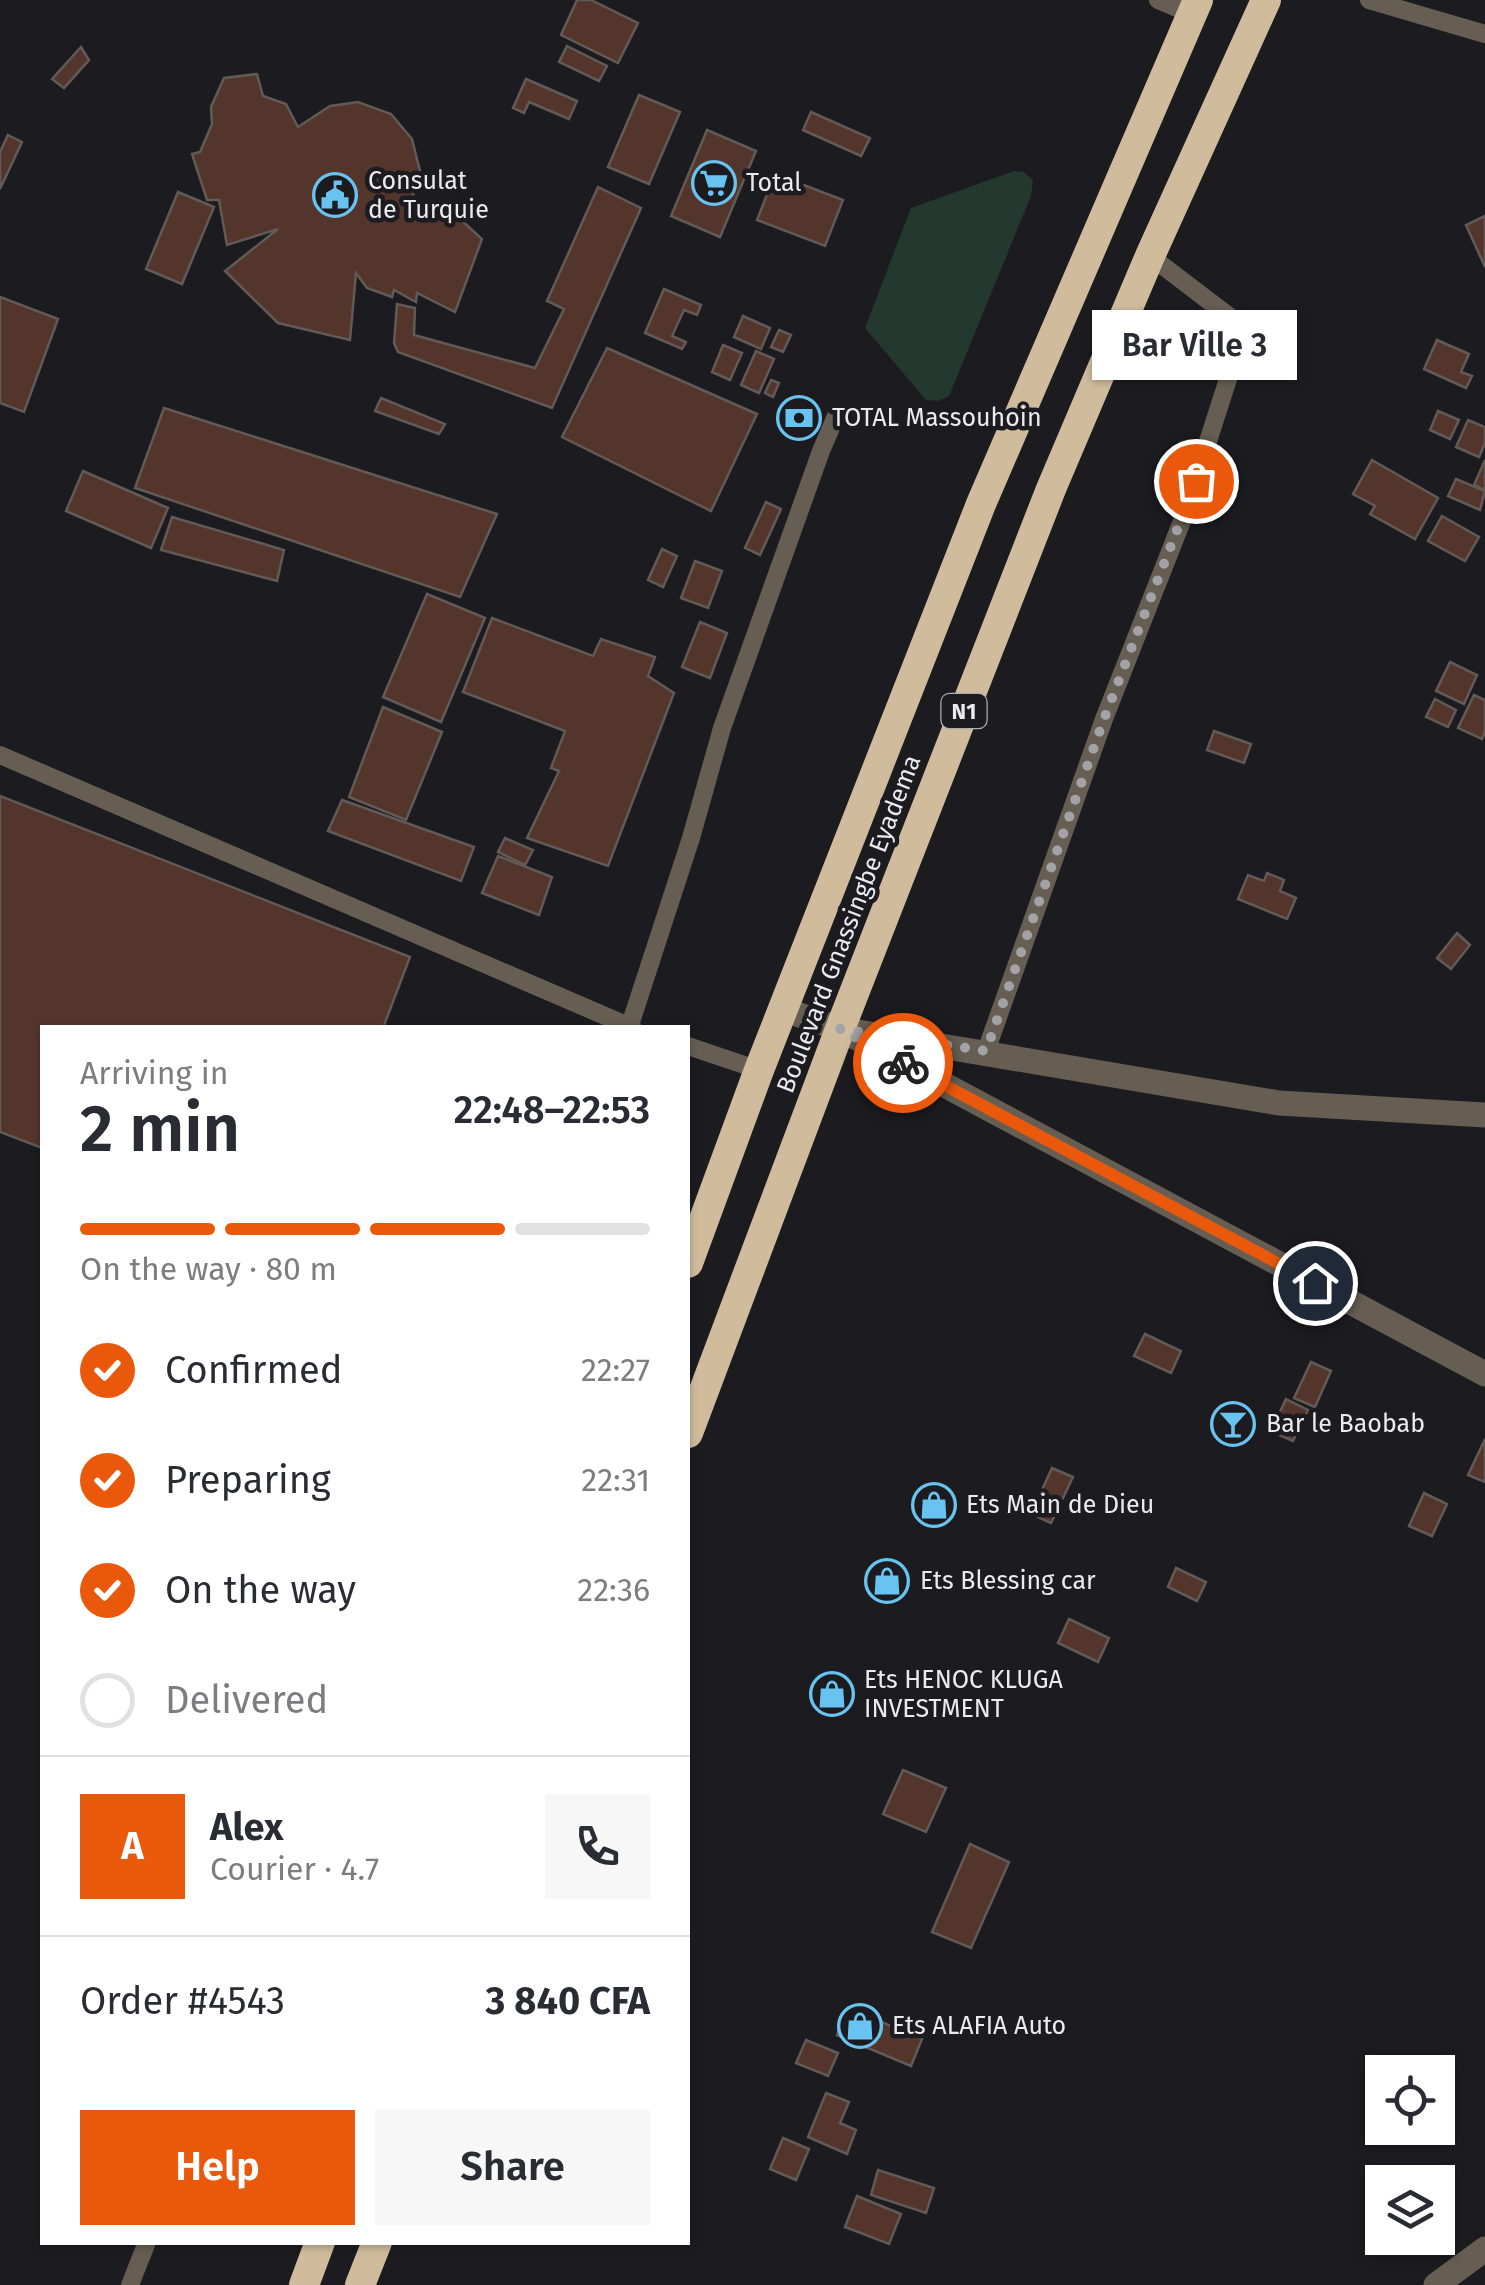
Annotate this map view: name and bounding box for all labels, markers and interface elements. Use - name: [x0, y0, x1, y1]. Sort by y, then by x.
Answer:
- supermarket icon: Total: [691, 160, 737, 206]
- place label: Consulat de Turquie: [368, 166, 489, 225]
- place label: Total: [746, 168, 802, 198]
- public building icon: Consulat de Turquie: [312, 172, 358, 218]
- callout: Bar Ville 3: [1094, 311, 1298, 381]
- text: Bar Ville 3: [1122, 326, 1267, 364]
- bank icon: TOTAL Massouhoin: [776, 395, 822, 441]
- place label: TOTAL Massouhoin: [832, 403, 1042, 433]
- pin: [1154, 439, 1239, 524]
- icon: bag: [1169, 454, 1224, 509]
- road number: N1: [942, 694, 986, 728]
- street label: Boulevard Gnassingbe Eyadema: [771, 751, 927, 1097]
- courier: [853, 1013, 953, 1113]
- icon: bike: [876, 1036, 931, 1091]
- text: Arriving in: [80, 1054, 228, 1092]
- text: 22:48–22:53: [454, 1087, 650, 1133]
- text: 2 min: [80, 1090, 240, 1168]
- pin: [1273, 1241, 1358, 1326]
- text: On the way · 80 m: [80, 1250, 337, 1288]
- icon: home: [1288, 1256, 1343, 1311]
- icon: check: [80, 1343, 135, 1398]
- text: Confirmed: [165, 1347, 343, 1393]
- text: 22:27: [581, 1351, 650, 1389]
- bar icon: Bar le Baobab: [1210, 1401, 1256, 1447]
- place label: Bar le Baobab: [1266, 1409, 1425, 1439]
- icon: check: [80, 1453, 135, 1508]
- text: Preparing: [165, 1457, 331, 1503]
- text: 22:31: [581, 1461, 650, 1499]
- shop icon: Ets Main de Dieu: [911, 1482, 957, 1528]
- place label: Ets Main de Dieu: [966, 1490, 1154, 1520]
- shop icon: Ets Blessing car: [864, 1558, 910, 1604]
- icon: check: [80, 1563, 135, 1618]
- place label: Ets Blessing car: [920, 1566, 1096, 1596]
- text: On the way: [165, 1567, 356, 1613]
- text: 22:36: [577, 1571, 650, 1609]
- place label: Ets HENOC KLUGA INVESTMENT: [864, 1665, 1064, 1724]
- shop icon: Ets HENOC KLUGA INVESTMENT: [809, 1671, 855, 1717]
- text: Delivered: [165, 1677, 328, 1723]
- button: phone: [545, 1794, 650, 1899]
- text: Alex: [210, 1804, 283, 1850]
- text: A: [121, 1823, 144, 1869]
- text: Courier · 4.7: [210, 1850, 379, 1888]
- text: Order #4543: [80, 1978, 285, 2024]
- text: 3 840 CFA: [486, 1978, 650, 2024]
- shop icon: Ets ALAFIA Auto: [837, 2003, 883, 2049]
- place label: Ets ALAFIA Auto: [892, 2011, 1066, 2041]
- map controls: [1365, 2055, 1455, 2255]
- button: locate: [1365, 2055, 1455, 2145]
- button: Help: [80, 2110, 355, 2225]
- button: Share: [375, 2110, 650, 2225]
- button: layers: [1365, 2165, 1455, 2255]

